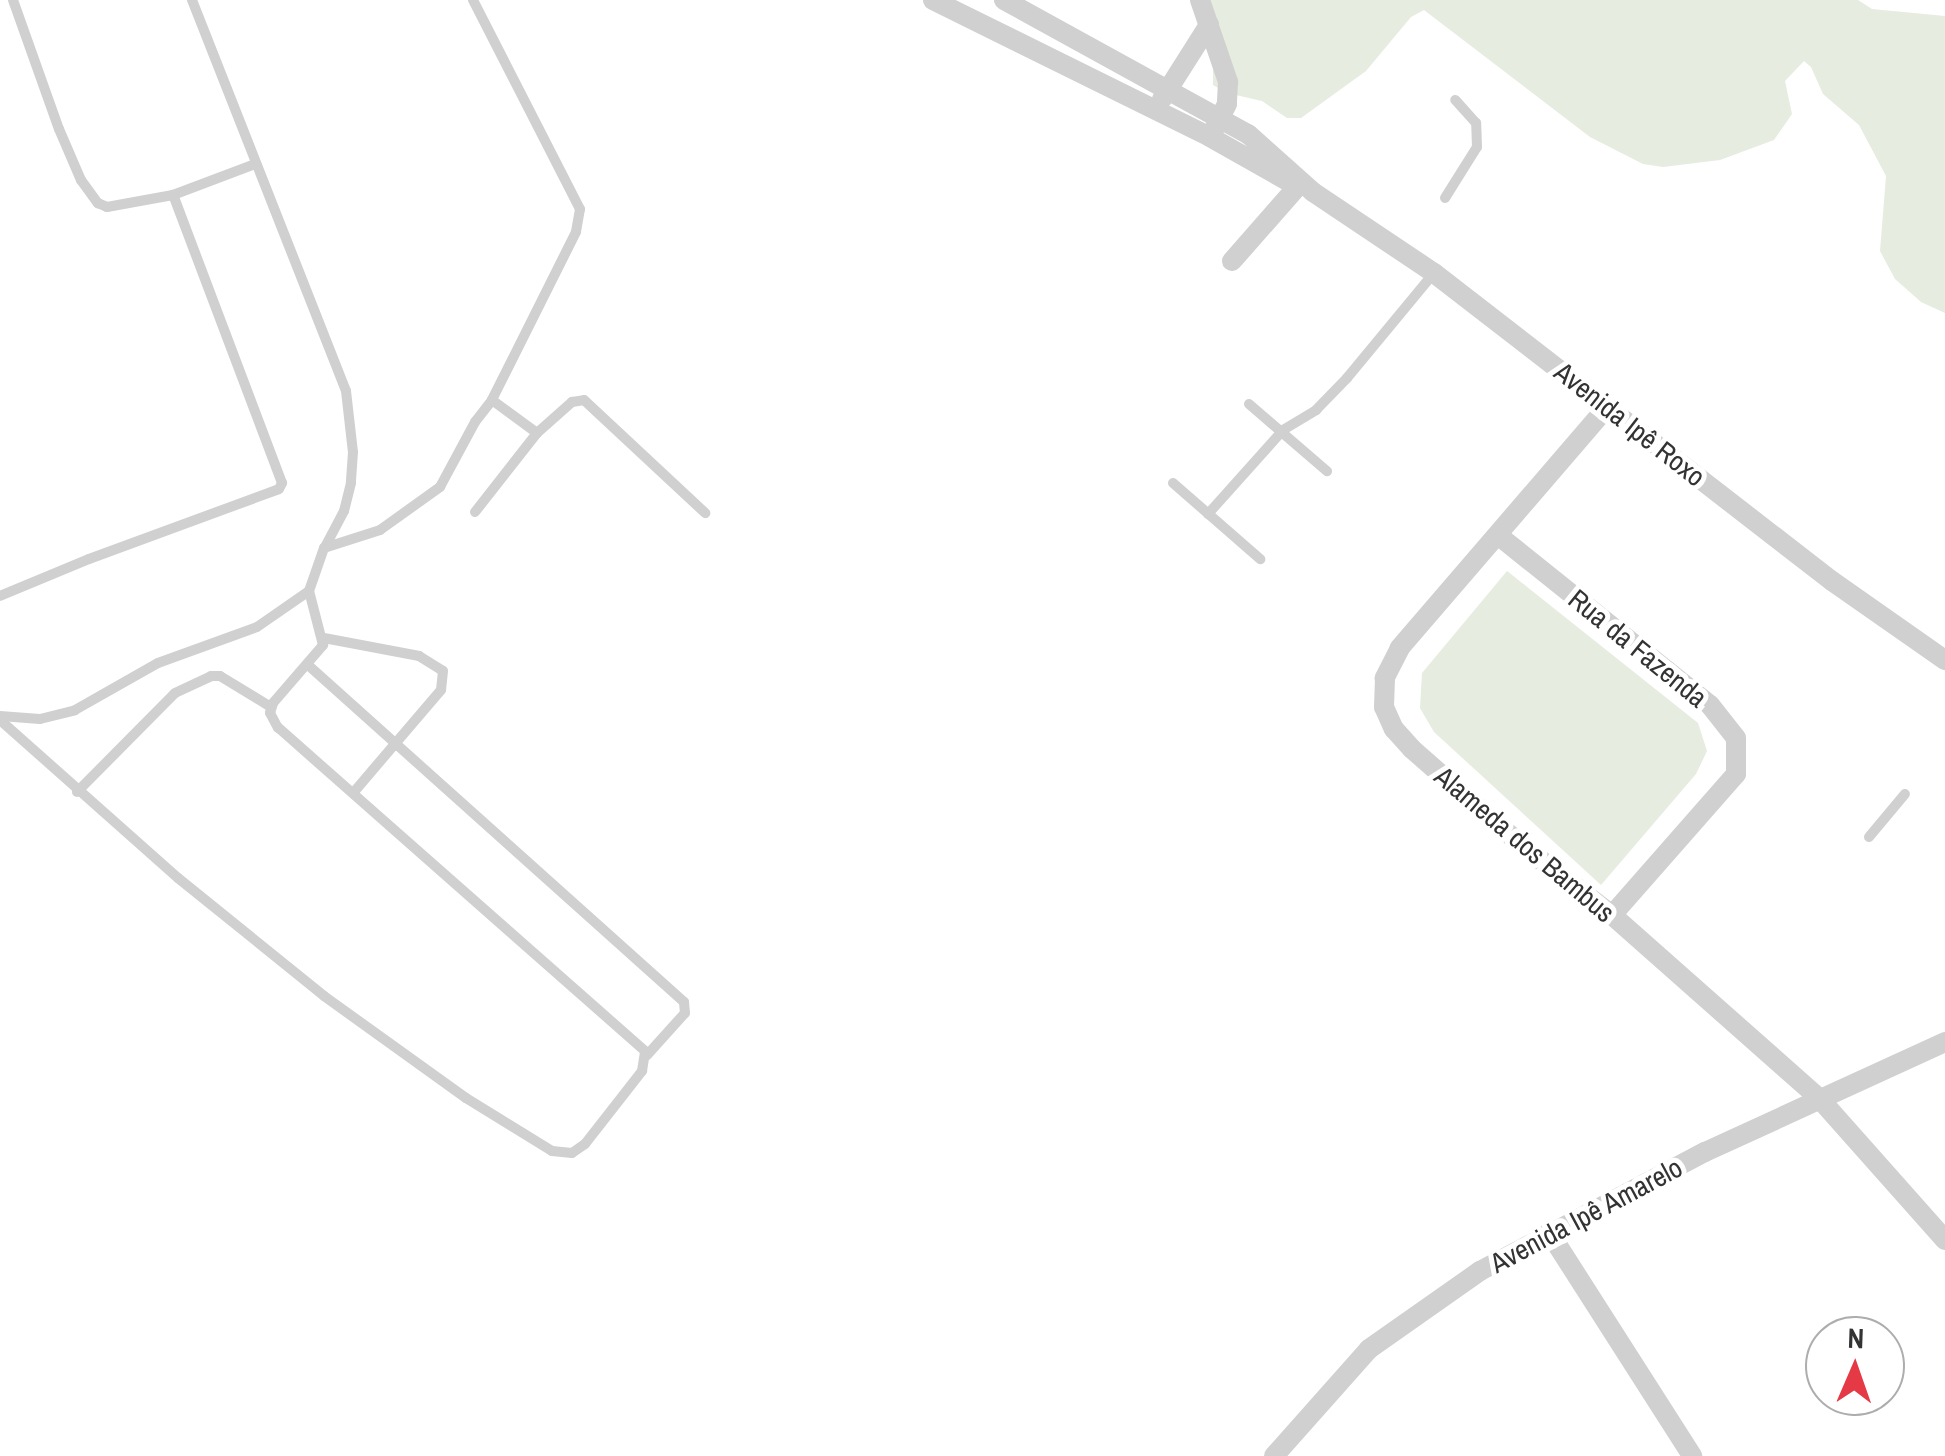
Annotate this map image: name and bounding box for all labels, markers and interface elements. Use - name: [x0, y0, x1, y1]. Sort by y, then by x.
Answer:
- street label: Avenida Ipê Roxo: [1548, 355, 1712, 493]
- street label: Rua da Fazenda: [1562, 582, 1714, 714]
- street label: Alameda dos Bambus: [1428, 759, 1622, 929]
- street label: Avenida Ipê Amarelo: [1484, 1150, 1688, 1280]
- north arrow: [1805, 1316, 1905, 1416]
- text: N: [1847, 1319, 1865, 1357]

